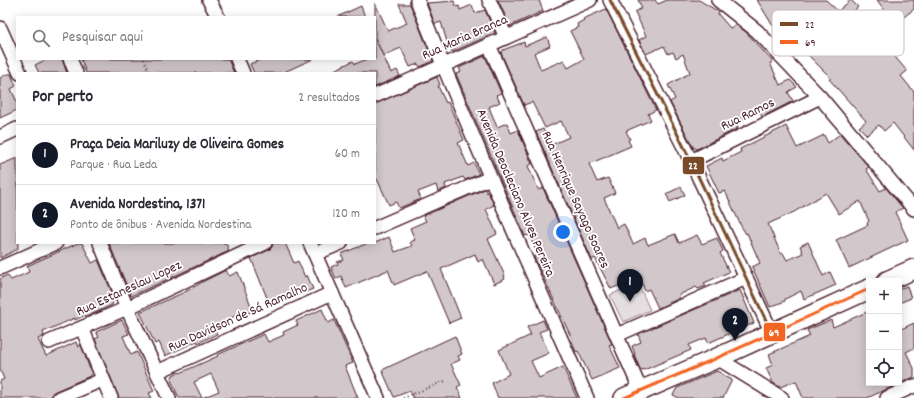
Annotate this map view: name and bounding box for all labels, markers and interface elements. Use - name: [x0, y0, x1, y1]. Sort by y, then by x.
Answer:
- street label: Rua Maria Branca: [419, 10, 511, 66]
- legend: [772, 10, 904, 56]
- search box: [16, 16, 376, 60]
- text: 22: [805, 18, 815, 34]
- icon: search: [30, 27, 52, 49]
- text: Pesquisar aqui: [62, 27, 143, 49]
- text: 69: [805, 36, 815, 52]
- text: Por perto: [32, 86, 93, 110]
- text: 2 resultados: [298, 89, 360, 108]
- street label: Rua Ramos: [718, 93, 778, 137]
- street label: Avenida Deocleciano Alves Pereira: [470, 106, 560, 280]
- street label: Rua Henrique Sayago Soares: [536, 128, 614, 272]
- text: Praça Deia Mariluzy de Oliveira Gomes: [70, 134, 284, 156]
- text: 1: [44, 145, 46, 164]
- text: 60 m: [335, 145, 360, 164]
- text: Parque · Rua Leda: [70, 156, 157, 175]
- line badge: 22: [682, 156, 705, 175]
- text: 22: [688, 159, 698, 175]
- text: Avenida Nordestina, 1371: [70, 194, 205, 216]
- text: 2: [42, 205, 48, 224]
- text: 120 m: [332, 205, 360, 224]
- text: Ponto de ônibus · Avenida Nordestina: [70, 216, 251, 235]
- your location: [553, 222, 573, 242]
- street label: Rua Estaneslau Lopez: [73, 256, 186, 322]
- pin: 1: [617, 269, 643, 302]
- street label: Rua Davidson de Sá Ramalho: [165, 278, 311, 358]
- map controls: [866, 278, 902, 386]
- button: +: [866, 278, 902, 314]
- pin: 2: [722, 308, 748, 341]
- button: −: [866, 314, 902, 350]
- line badge: 69: [763, 322, 786, 342]
- text: 69: [769, 326, 779, 342]
- button: locate: [866, 350, 902, 386]

